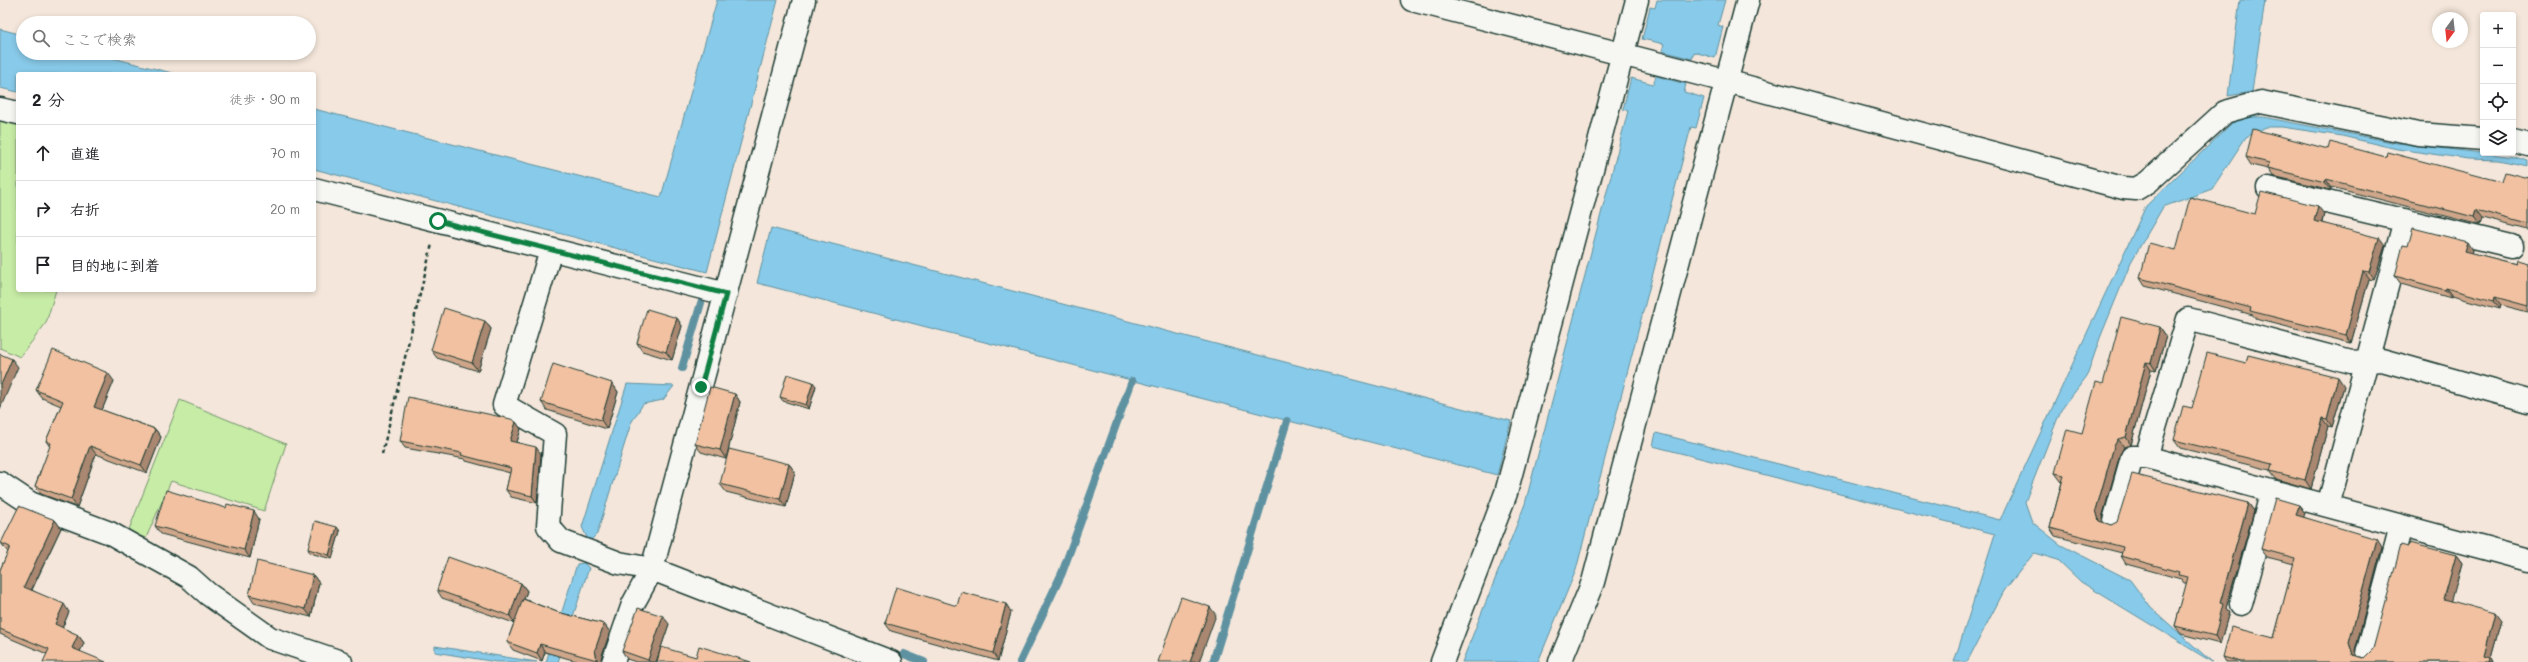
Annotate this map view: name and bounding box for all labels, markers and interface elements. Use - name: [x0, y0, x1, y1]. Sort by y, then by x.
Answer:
- north arrow: [2432, 12, 2468, 48]
- map controls: [2480, 12, 2516, 156]
- button: +: [2480, 12, 2516, 48]
- search box: [16, 16, 316, 60]
- icon: search: [30, 27, 52, 49]
- text: ここで検索: [62, 29, 137, 49]
- button: −: [2480, 48, 2516, 84]
- button: locate: [2480, 84, 2516, 120]
- text: 2 分: [32, 88, 65, 110]
- text: 徒歩 · 90 m: [230, 90, 300, 107]
- button: layers: [2480, 120, 2516, 156]
- icon: ahead: [32, 142, 54, 164]
- text: 直進: [70, 143, 100, 163]
- text: 70 m: [270, 144, 300, 161]
- icon: right: [32, 198, 54, 220]
- text: 右折: [70, 199, 100, 219]
- text: 20 m: [270, 200, 300, 217]
- route start: [429, 212, 447, 230]
- icon: arrive: [32, 254, 54, 276]
- text: 目的地に到着: [70, 255, 160, 275]
- route end: [692, 378, 710, 396]

